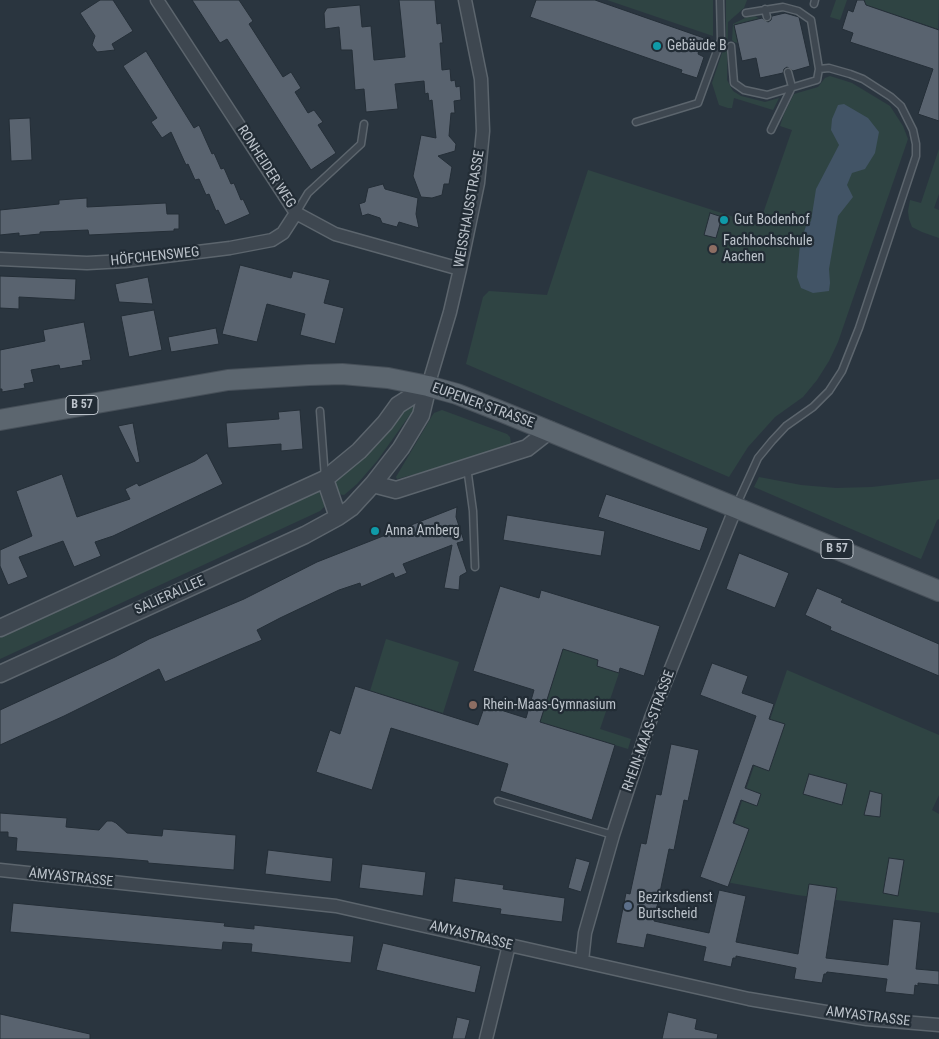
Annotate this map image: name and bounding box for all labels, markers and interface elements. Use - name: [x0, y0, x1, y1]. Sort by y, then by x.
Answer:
- place label: Gebäude B: [667, 38, 727, 54]
- marker: Gebäude B: [651, 40, 663, 52]
- street label: RONHEIDER WEG: [233, 123, 299, 211]
- street label: WEISSHAUSSTRASSE: [451, 149, 489, 269]
- place label: Gut Bodenhof: [734, 212, 810, 228]
- marker: Gut Bodenhof: [718, 214, 730, 226]
- place label: Fachhochschule Aachen: [723, 233, 813, 266]
- marker: Fachhochschule Aachen: [707, 243, 719, 255]
- street label: HÖFCHENSWEG: [110, 244, 200, 270]
- street label: EUPENER STRASSE: [430, 380, 536, 432]
- road number: B 57: [66, 396, 98, 414]
- place label: Anna Amberg: [385, 523, 460, 539]
- marker: Anna Amberg: [369, 525, 381, 537]
- road number: B 57: [821, 540, 853, 558]
- street label: SALIERALLEE: [132, 573, 208, 619]
- street label: RHEIN-MAAS-STRASSE: [619, 668, 679, 794]
- place label: Rhein-Maas-Gymnasium: [483, 697, 616, 713]
- marker: Rhein-Maas-Gymnasium: [467, 699, 479, 711]
- street label: AMYASTRASSE: [28, 865, 114, 891]
- place label: Bezirksdienst Burtscheid: [638, 890, 713, 922]
- marker: Bezirksdienst Burtscheid: [622, 900, 634, 912]
- street label: AMYASTRASSE: [428, 918, 514, 954]
- street label: AMYASTRASSE: [825, 1003, 911, 1031]

